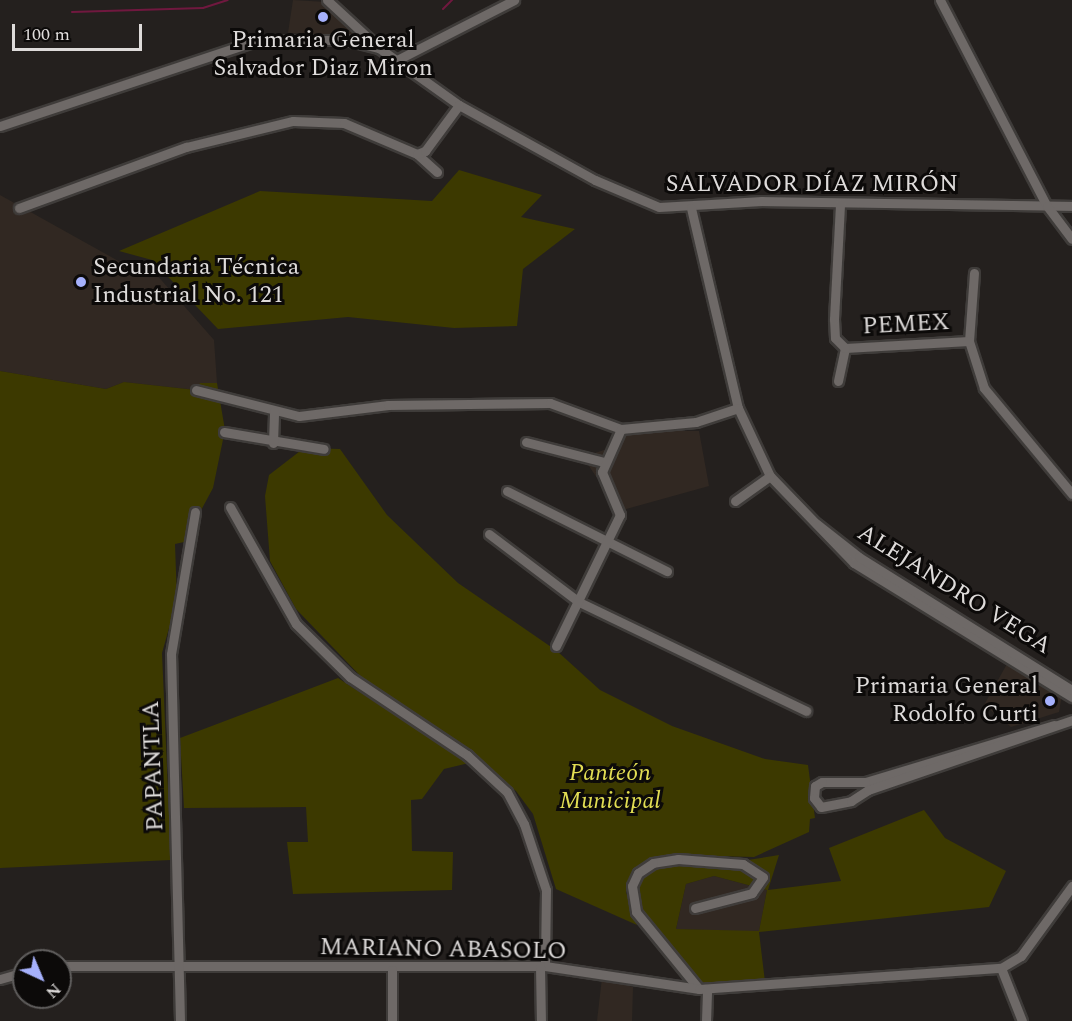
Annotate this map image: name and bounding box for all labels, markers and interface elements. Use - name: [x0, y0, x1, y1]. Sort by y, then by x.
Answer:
- marker: Primaria General Salvador Diaz Miron: [316, 10, 330, 24]
- scale bar: [15, 12, 146, 50]
- text: 100 m: [23, 21, 70, 48]
- place label: Primaria General Salvador Diaz Miron: [213, 27, 433, 83]
- street label: SALVADOR DÍAZ MIRÓN: [666, 171, 958, 199]
- place label: Secundaria Técnica Industrial No. 121: [93, 254, 299, 310]
- marker: Secundaria Técnica Industrial No. 121: [74, 275, 88, 289]
- street label: PEMEX: [862, 308, 950, 342]
- street label: ALEJANDRO VEGA: [852, 519, 1056, 661]
- place label: Primaria General Rodolfo Curti: [855, 673, 1038, 729]
- marker: Primaria General Rodolfo Curti: [1043, 694, 1057, 708]
- street label: PAPANTLA: [137, 700, 171, 832]
- park label: Panteón Municipal: [559, 760, 661, 816]
- street label: MARIANO ABASOLO: [319, 933, 567, 967]
- north arrow: [12, 949, 72, 1009]
- text: N: [40, 977, 66, 1004]

